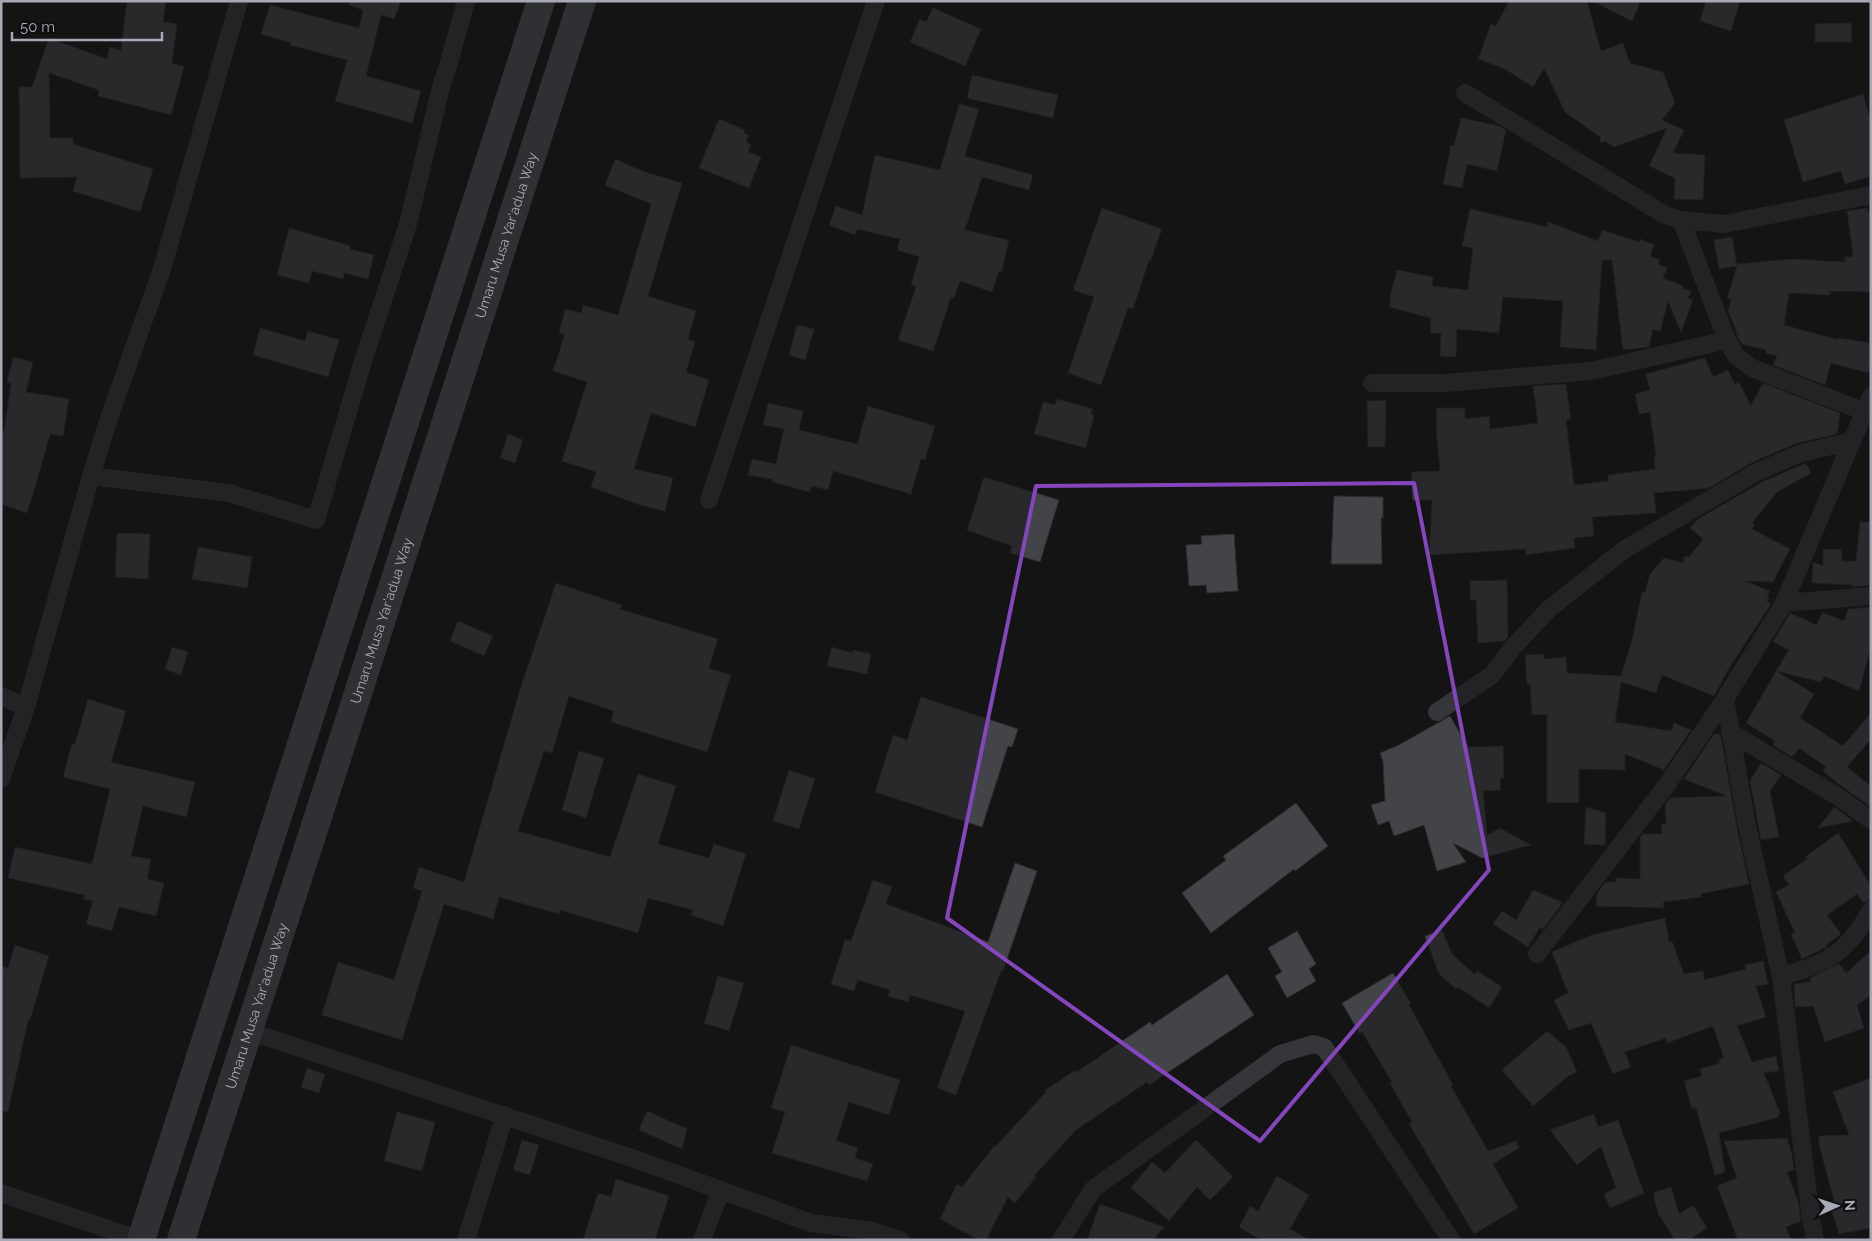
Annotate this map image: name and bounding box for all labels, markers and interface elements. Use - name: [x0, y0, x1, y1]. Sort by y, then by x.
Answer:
- scale bar: [12, 10, 162, 42]
- text: 50 m: [20, 18, 55, 36]
- street label: Umaru Musa Yar'adua Way: [472, 150, 541, 320]
- street label: Umaru Musa Yar'adua Way: [347, 535, 416, 706]
- street label: Umaru Musa Yar'adua Way: [222, 921, 291, 1091]
- north arrow: [1812, 1181, 1862, 1231]
- text: N: [1842, 1200, 1858, 1211]

